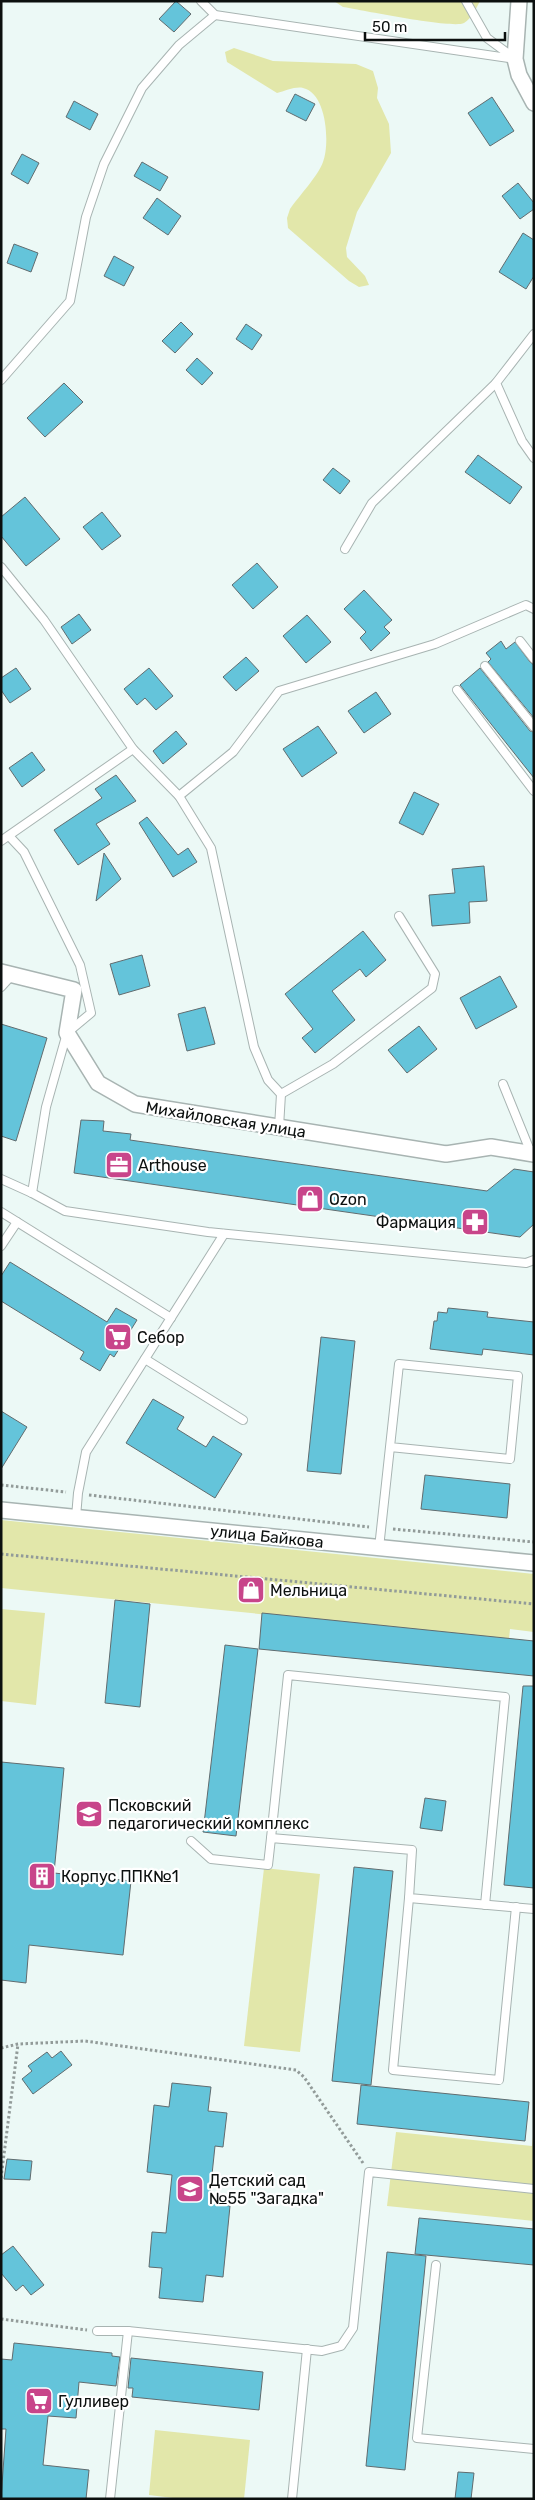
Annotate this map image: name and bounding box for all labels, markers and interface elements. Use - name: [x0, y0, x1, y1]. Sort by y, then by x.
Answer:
- scale bar: [365, 10, 505, 42]
- text: 50 m: [372, 18, 407, 36]
- street label: Михайловская улица: [144, 1097, 307, 1142]
- office icon: Arthouse: [104, 1150, 134, 1180]
- place label: Arthouse: [138, 1156, 207, 1175]
- shop icon: Ozon: [295, 1184, 325, 1214]
- place label: Ozon: [329, 1190, 367, 1209]
- pharmacy icon: Фармация: [460, 1207, 490, 1237]
- place label: Фармация: [376, 1213, 456, 1232]
- supermarket icon: Себор: [103, 1322, 133, 1352]
- place label: Себор: [137, 1328, 185, 1347]
- street label: улица Байкова: [209, 1521, 325, 1552]
- shop icon: Мельница: [236, 1575, 266, 1605]
- place label: Мельница: [270, 1581, 347, 1600]
- place label: Псковский педагогический комплекс: [108, 1796, 309, 1833]
- school or university icon: Псковский педагогический комплекс: [74, 1799, 104, 1829]
- building icon: Корпус ППК№1: [27, 1861, 57, 1891]
- place label: Корпус ППК№1: [61, 1867, 179, 1886]
- place label: Детский сад №55 "Загадка": [209, 2171, 324, 2208]
- school or university icon: Детский сад №55 "Загадка": [175, 2174, 205, 2204]
- supermarket icon: Гулливер: [24, 2386, 54, 2416]
- place label: Гулливер: [58, 2392, 129, 2411]

